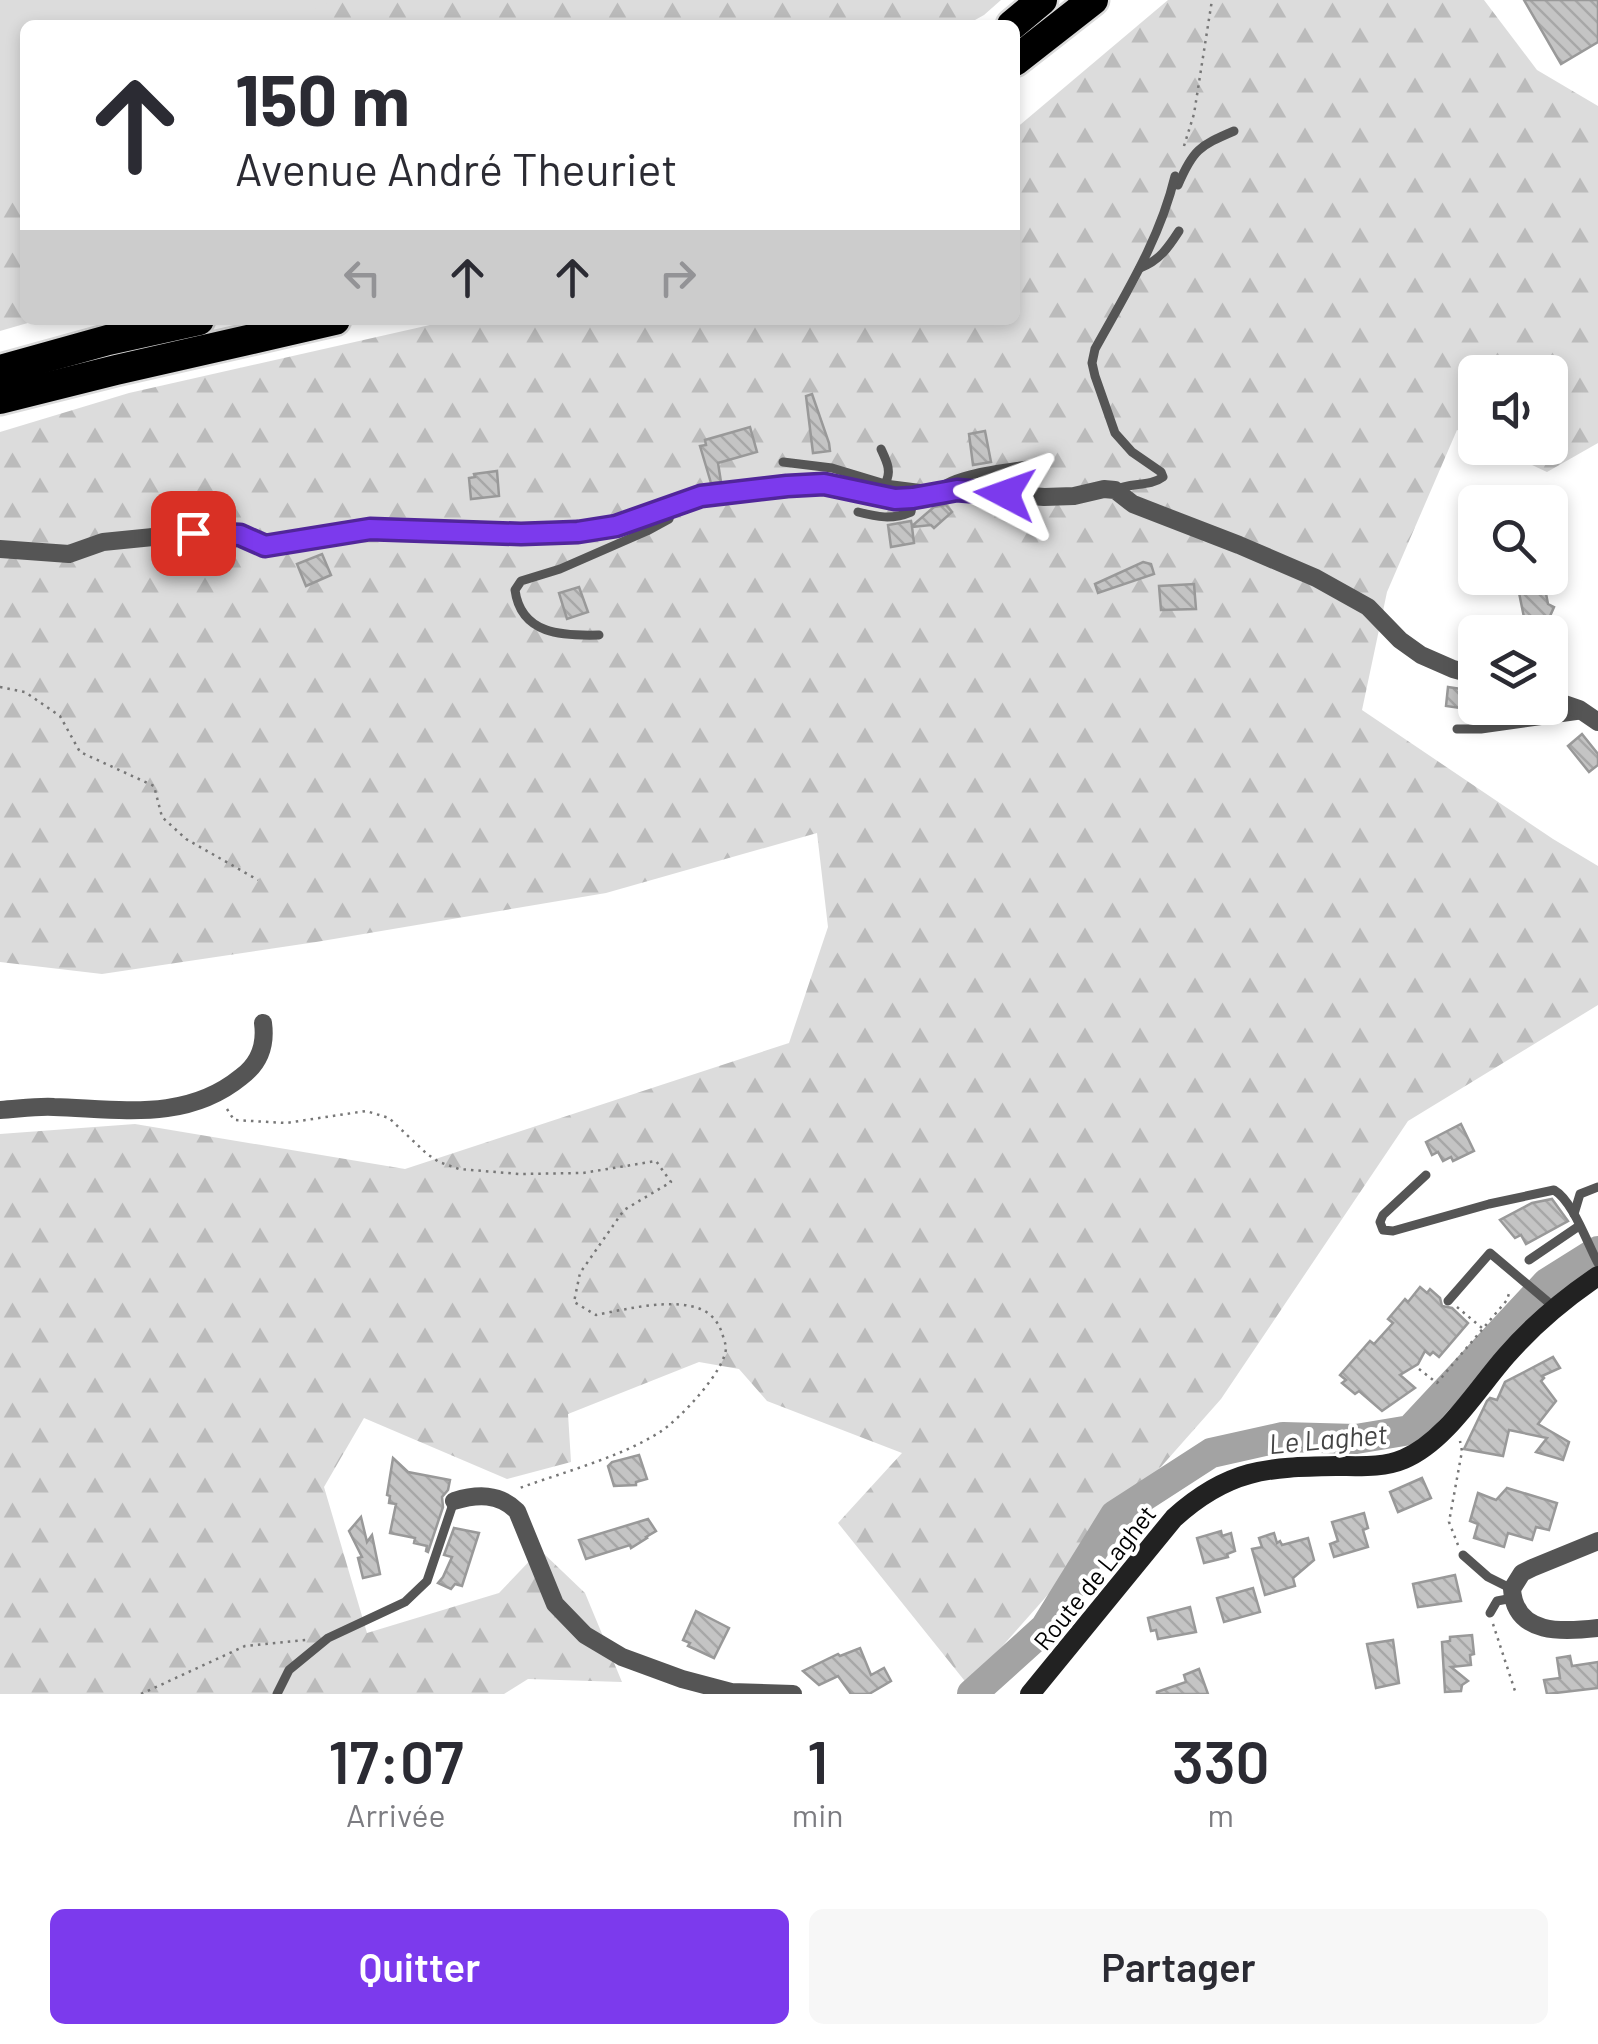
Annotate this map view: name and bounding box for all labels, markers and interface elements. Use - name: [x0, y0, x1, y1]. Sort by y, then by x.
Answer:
- text: 150 m: [235, 56, 410, 140]
- icon: ahead: [70, 60, 200, 190]
- text: Avenue André Theuriet: [235, 141, 678, 195]
- icon: left: [335, 250, 390, 305]
- icon: ahead: [440, 250, 495, 305]
- icon: ahead: [545, 250, 600, 305]
- icon: right: [650, 250, 705, 305]
- map controls: [1458, 355, 1568, 725]
- button: sound: [1458, 355, 1568, 465]
- position arrow: [953, 442, 1057, 546]
- button: search: [1458, 485, 1568, 595]
- pin: [151, 491, 236, 576]
- icon: arrive: [166, 506, 221, 561]
- button: layers: [1458, 615, 1568, 725]
- water label: Le Laghet: [1267, 1416, 1389, 1460]
- street label: Route de Laghet: [1027, 1499, 1161, 1655]
- text: 17:07: [328, 1724, 463, 1796]
- text: 1: [807, 1724, 828, 1796]
- text: 330: [1172, 1724, 1270, 1796]
- text: Arrivée: [346, 1795, 446, 1833]
- text: min: [792, 1795, 844, 1833]
- text: m: [1208, 1795, 1234, 1833]
- button: Quitter: [50, 1909, 789, 2024]
- button: Partager: [809, 1909, 1548, 2024]

